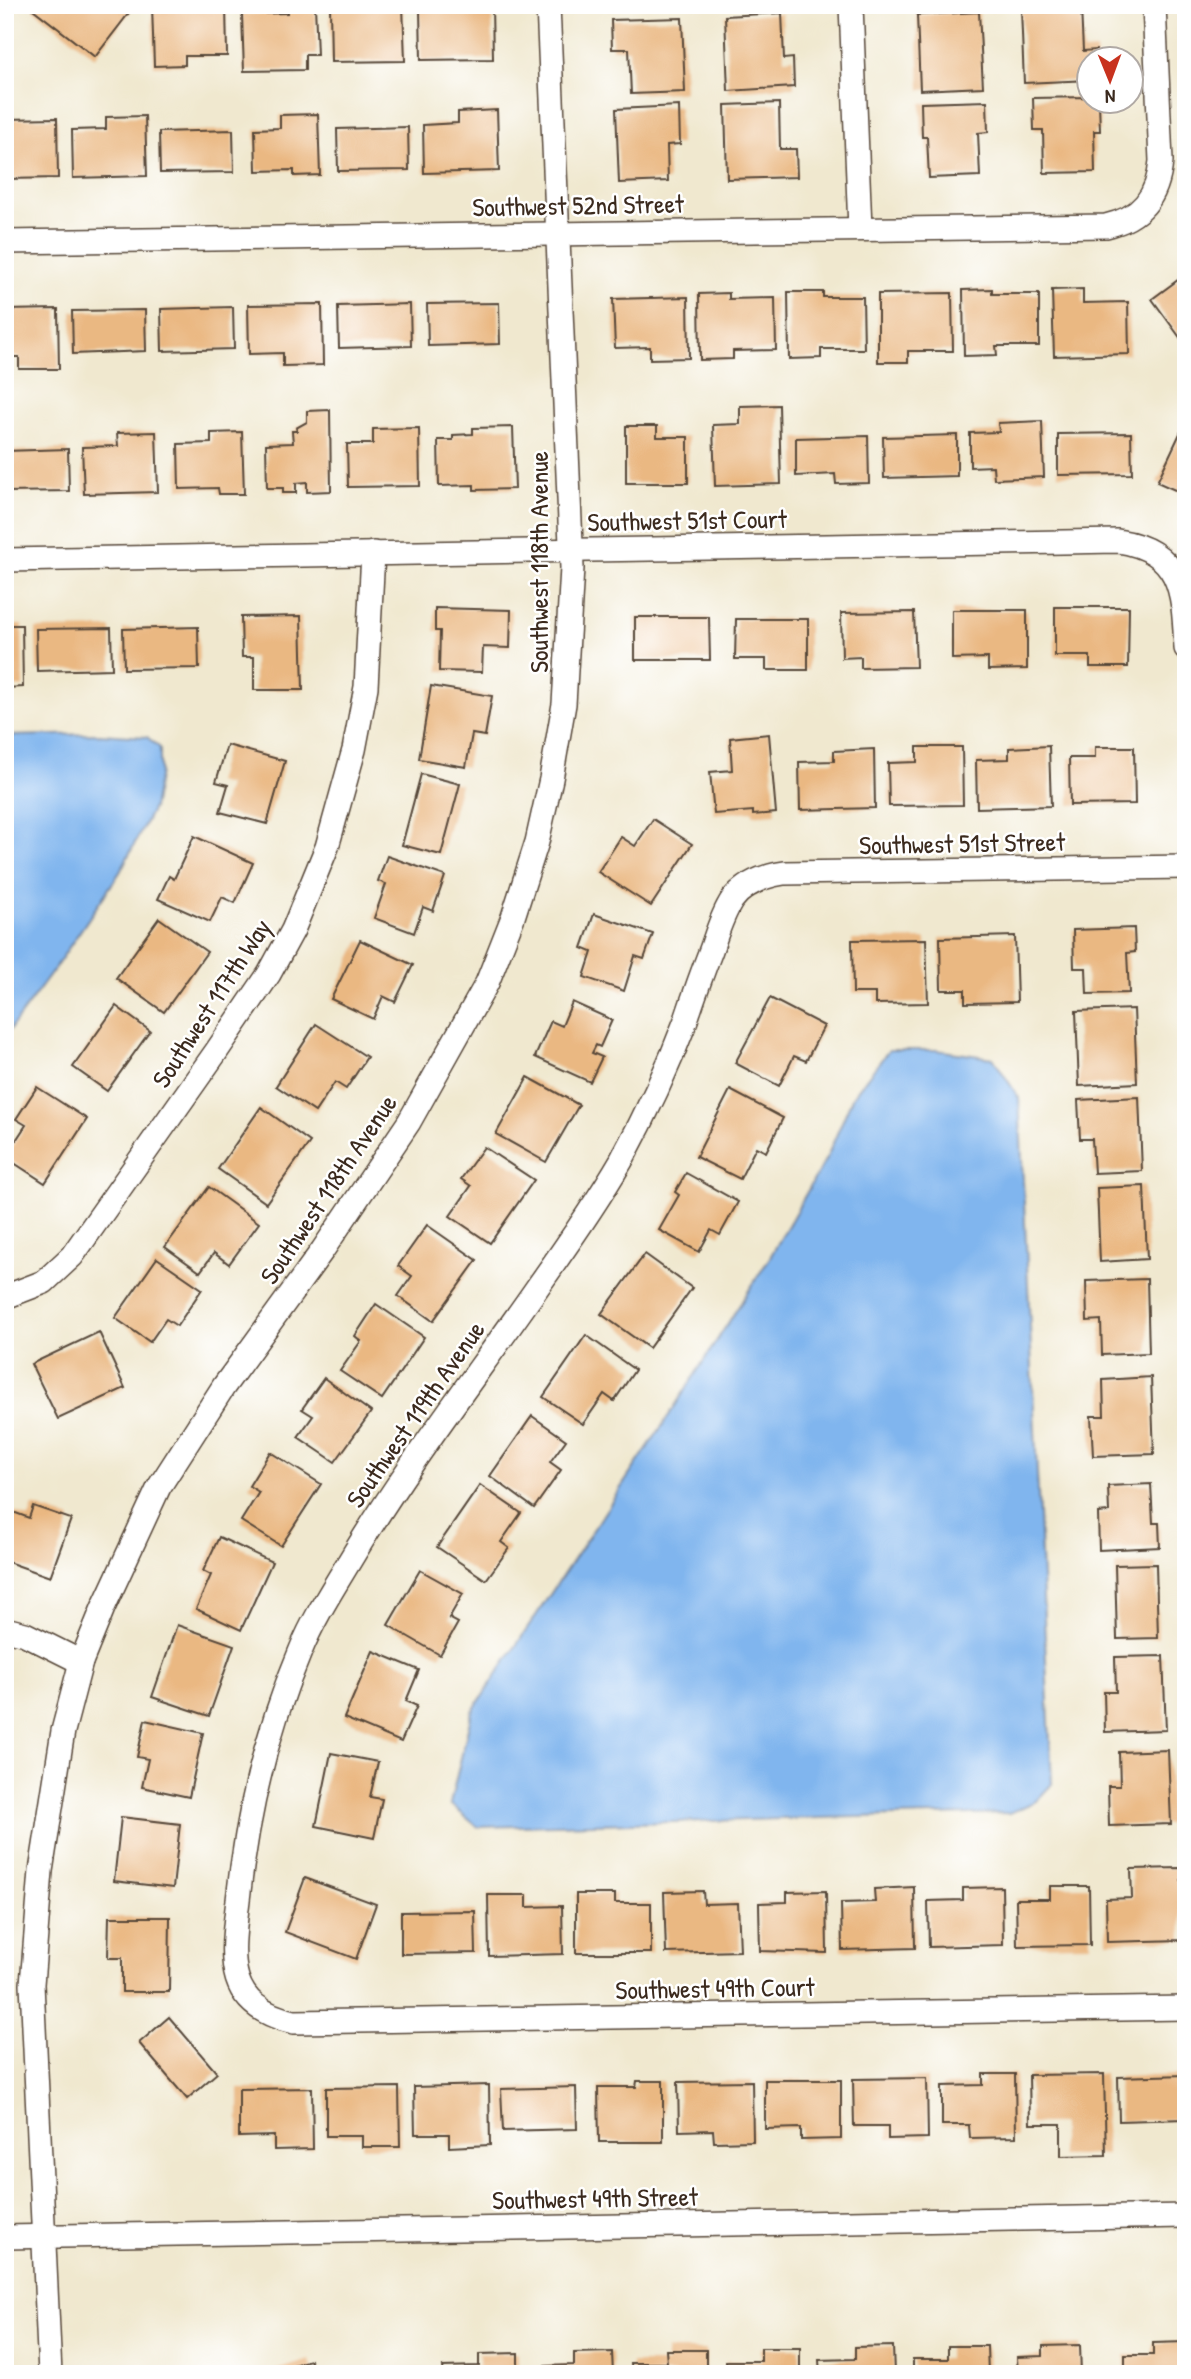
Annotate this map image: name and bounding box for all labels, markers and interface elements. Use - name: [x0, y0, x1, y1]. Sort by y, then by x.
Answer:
- north arrow: [1076, 46, 1146, 116]
- text: N: [1105, 84, 1116, 110]
- street label: Southwest 52nd Street: [472, 186, 685, 224]
- street label: Southwest 118th Avenue: [521, 451, 556, 673]
- street label: Southwest 51st Court: [587, 501, 788, 539]
- street label: Southwest 51st Street: [859, 824, 1066, 862]
- street label: Southwest 117th Way: [143, 912, 279, 1094]
- street label: Southwest 118th Avenue: [251, 1087, 405, 1291]
- street label: Southwest 119th Avenue: [338, 1314, 492, 1514]
- street label: Southwest 49th Court: [615, 1969, 816, 2007]
- street label: Southwest 49th Street: [492, 2179, 699, 2217]

